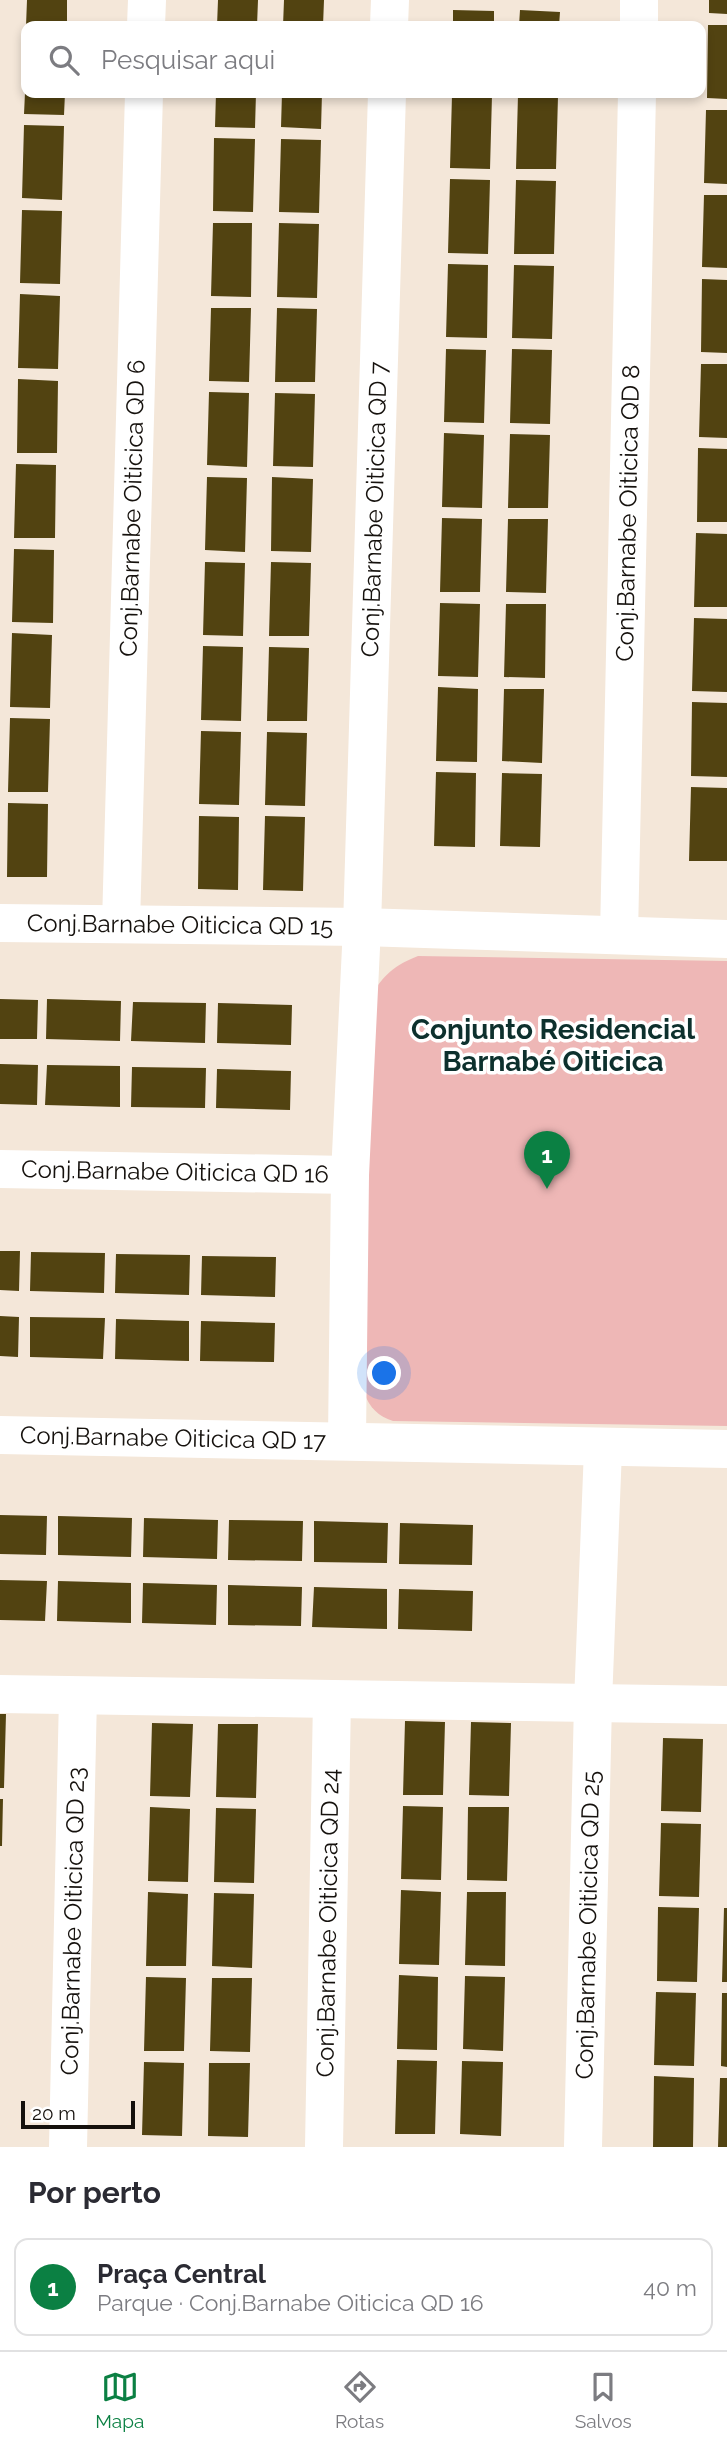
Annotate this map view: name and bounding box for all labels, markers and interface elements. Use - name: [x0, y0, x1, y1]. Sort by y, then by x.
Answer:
- search box: [21, 21, 706, 98]
- icon: search: [45, 41, 83, 79]
- text: Pesquisar aqui: [101, 45, 275, 75]
- street label: Conj.Barnabe Oiticica QD 6: [113, 359, 151, 657]
- street label: Conj.Barnabe Oiticica QD 7: [355, 361, 393, 658]
- street label: Conj.Barnabe Oiticica QD 8: [610, 364, 645, 662]
- street label: Conj.Barnabe Oiticica QD 15: [27, 908, 333, 941]
- district label: Conjunto Residencial Barnabé Oiticica: [411, 1013, 695, 1078]
- pin: 1: [524, 1131, 570, 1189]
- street label: Conj.Barnabe Oiticica QD 16: [21, 1154, 329, 1189]
- your location: [367, 1356, 401, 1390]
- street label: Conj.Barnabe Oiticica QD 17: [20, 1420, 326, 1455]
- street label: Conj.Barnabe Oiticica QD 23: [55, 1767, 90, 2076]
- street label: Conj.Barnabe Oiticica QD 24: [310, 1768, 345, 2078]
- street label: Conj.Barnabe Oiticica QD 25: [570, 1770, 605, 2080]
- scale bar: [21, 2098, 135, 2130]
- text: 20 m: [32, 2102, 76, 2124]
- text: Por perto: [28, 2175, 161, 2210]
- text: Praça Central: [97, 2259, 266, 2289]
- text: 1: [47, 2274, 59, 2301]
- text: 40 m: [643, 2274, 697, 2301]
- text: Parque · Conj.Barnabe Oiticica QD 16: [97, 2289, 484, 2316]
- tab: Mapa: [95, 2368, 144, 2432]
- tab: Rotas: [335, 2368, 384, 2432]
- tab: Salvos: [575, 2368, 632, 2432]

